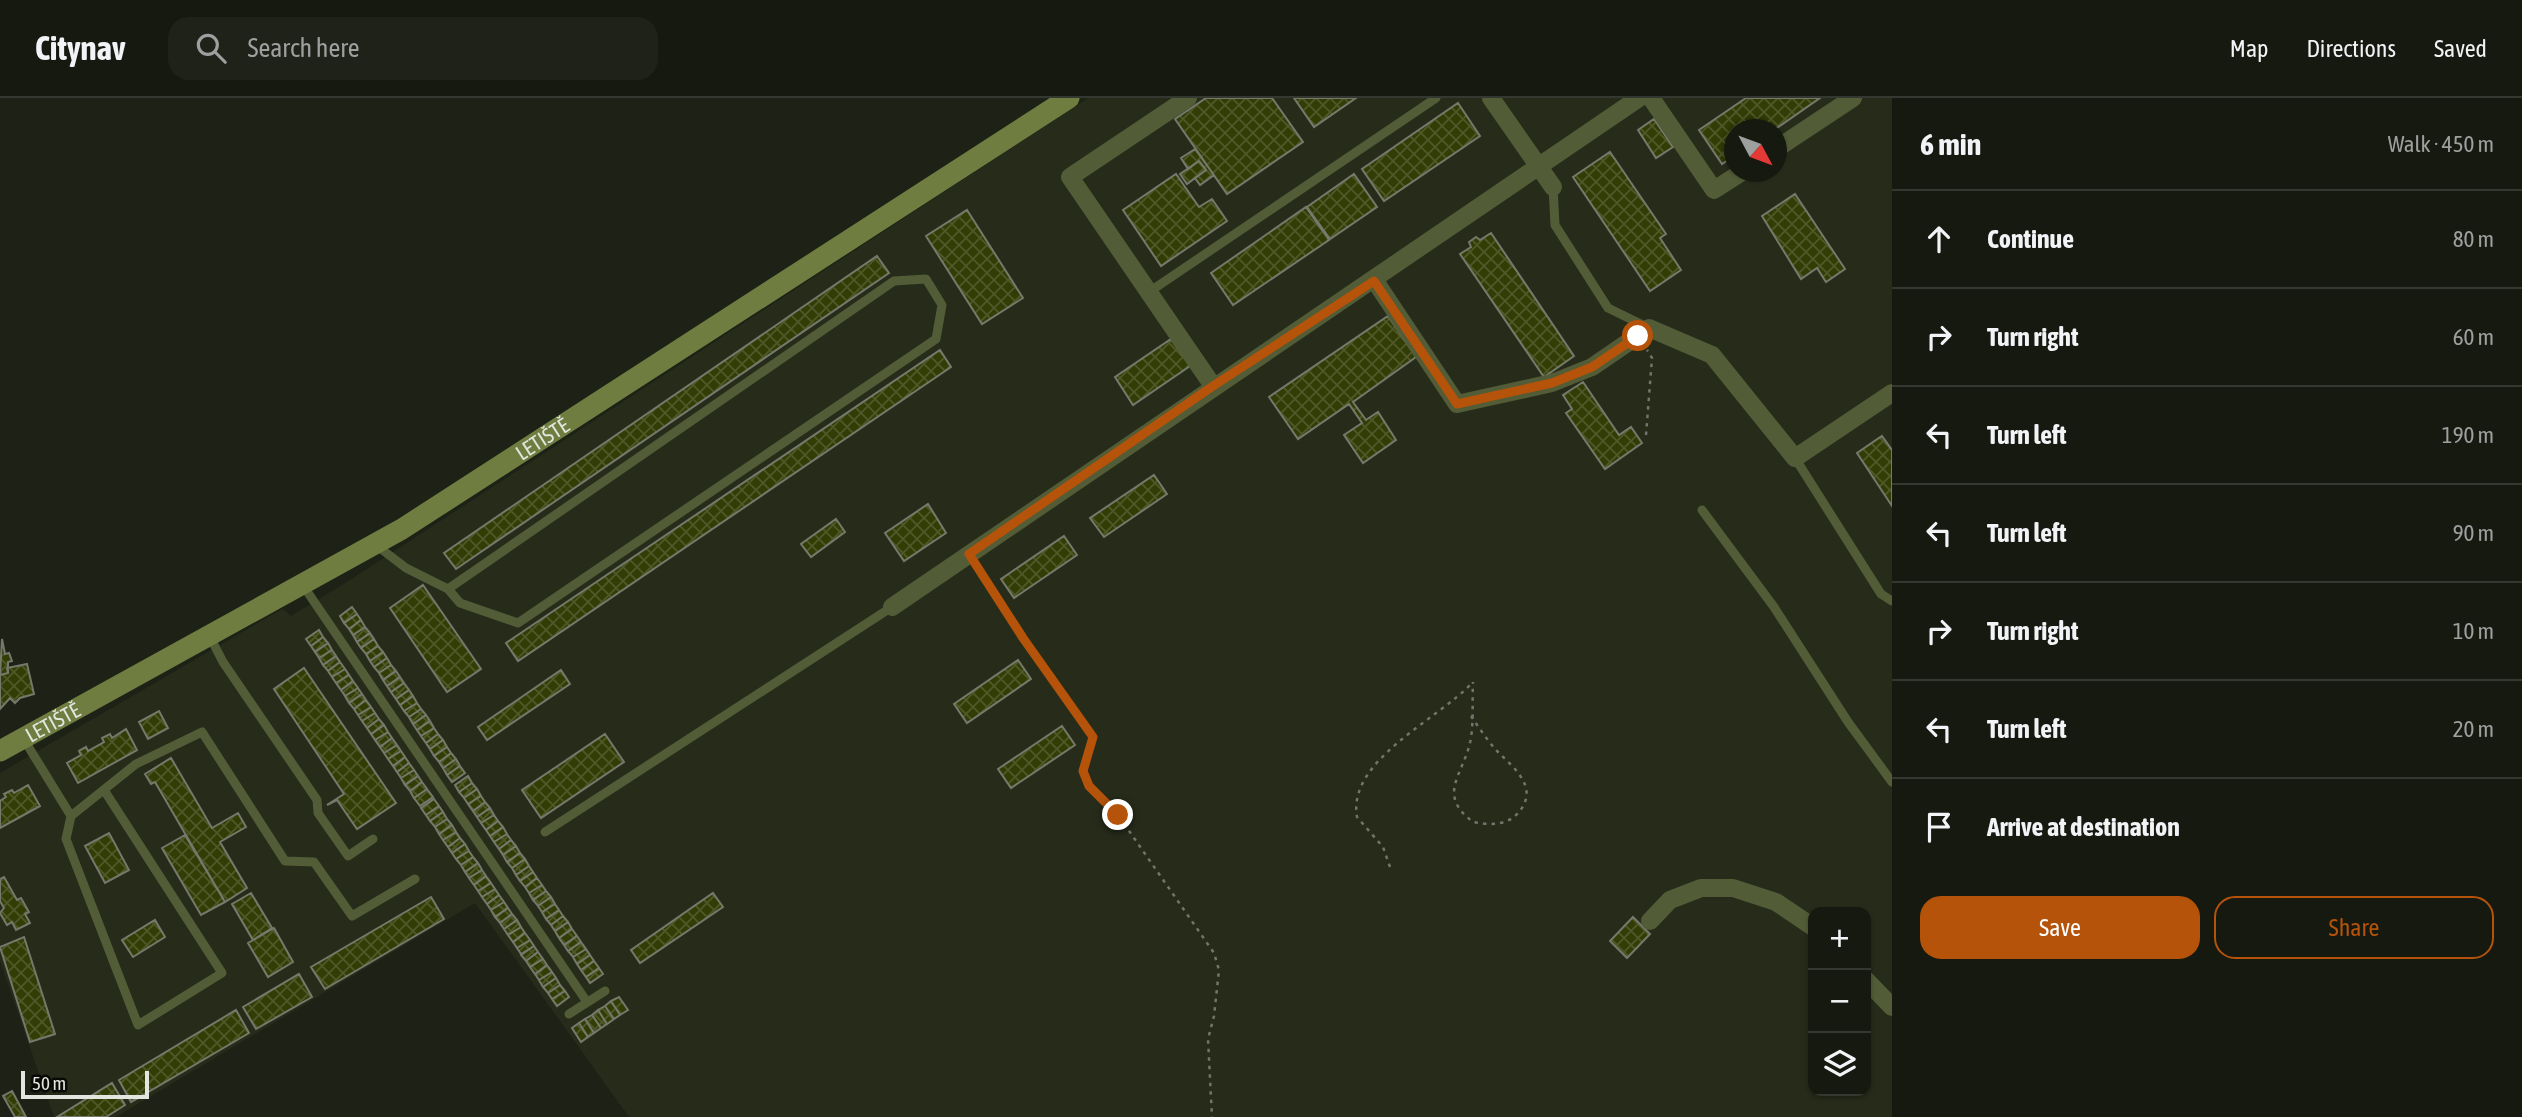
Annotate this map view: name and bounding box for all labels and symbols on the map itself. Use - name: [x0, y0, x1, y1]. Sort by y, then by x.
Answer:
- north arrow: [1724, 119, 1787, 182]
- route start: [1622, 320, 1653, 351]
- street label: LETIŠTĚ: [511, 412, 573, 464]
- street label: LETIŠTĚ: [21, 697, 84, 747]
- route end: [1102, 799, 1133, 830]
- scale bar: [21, 1068, 149, 1100]

